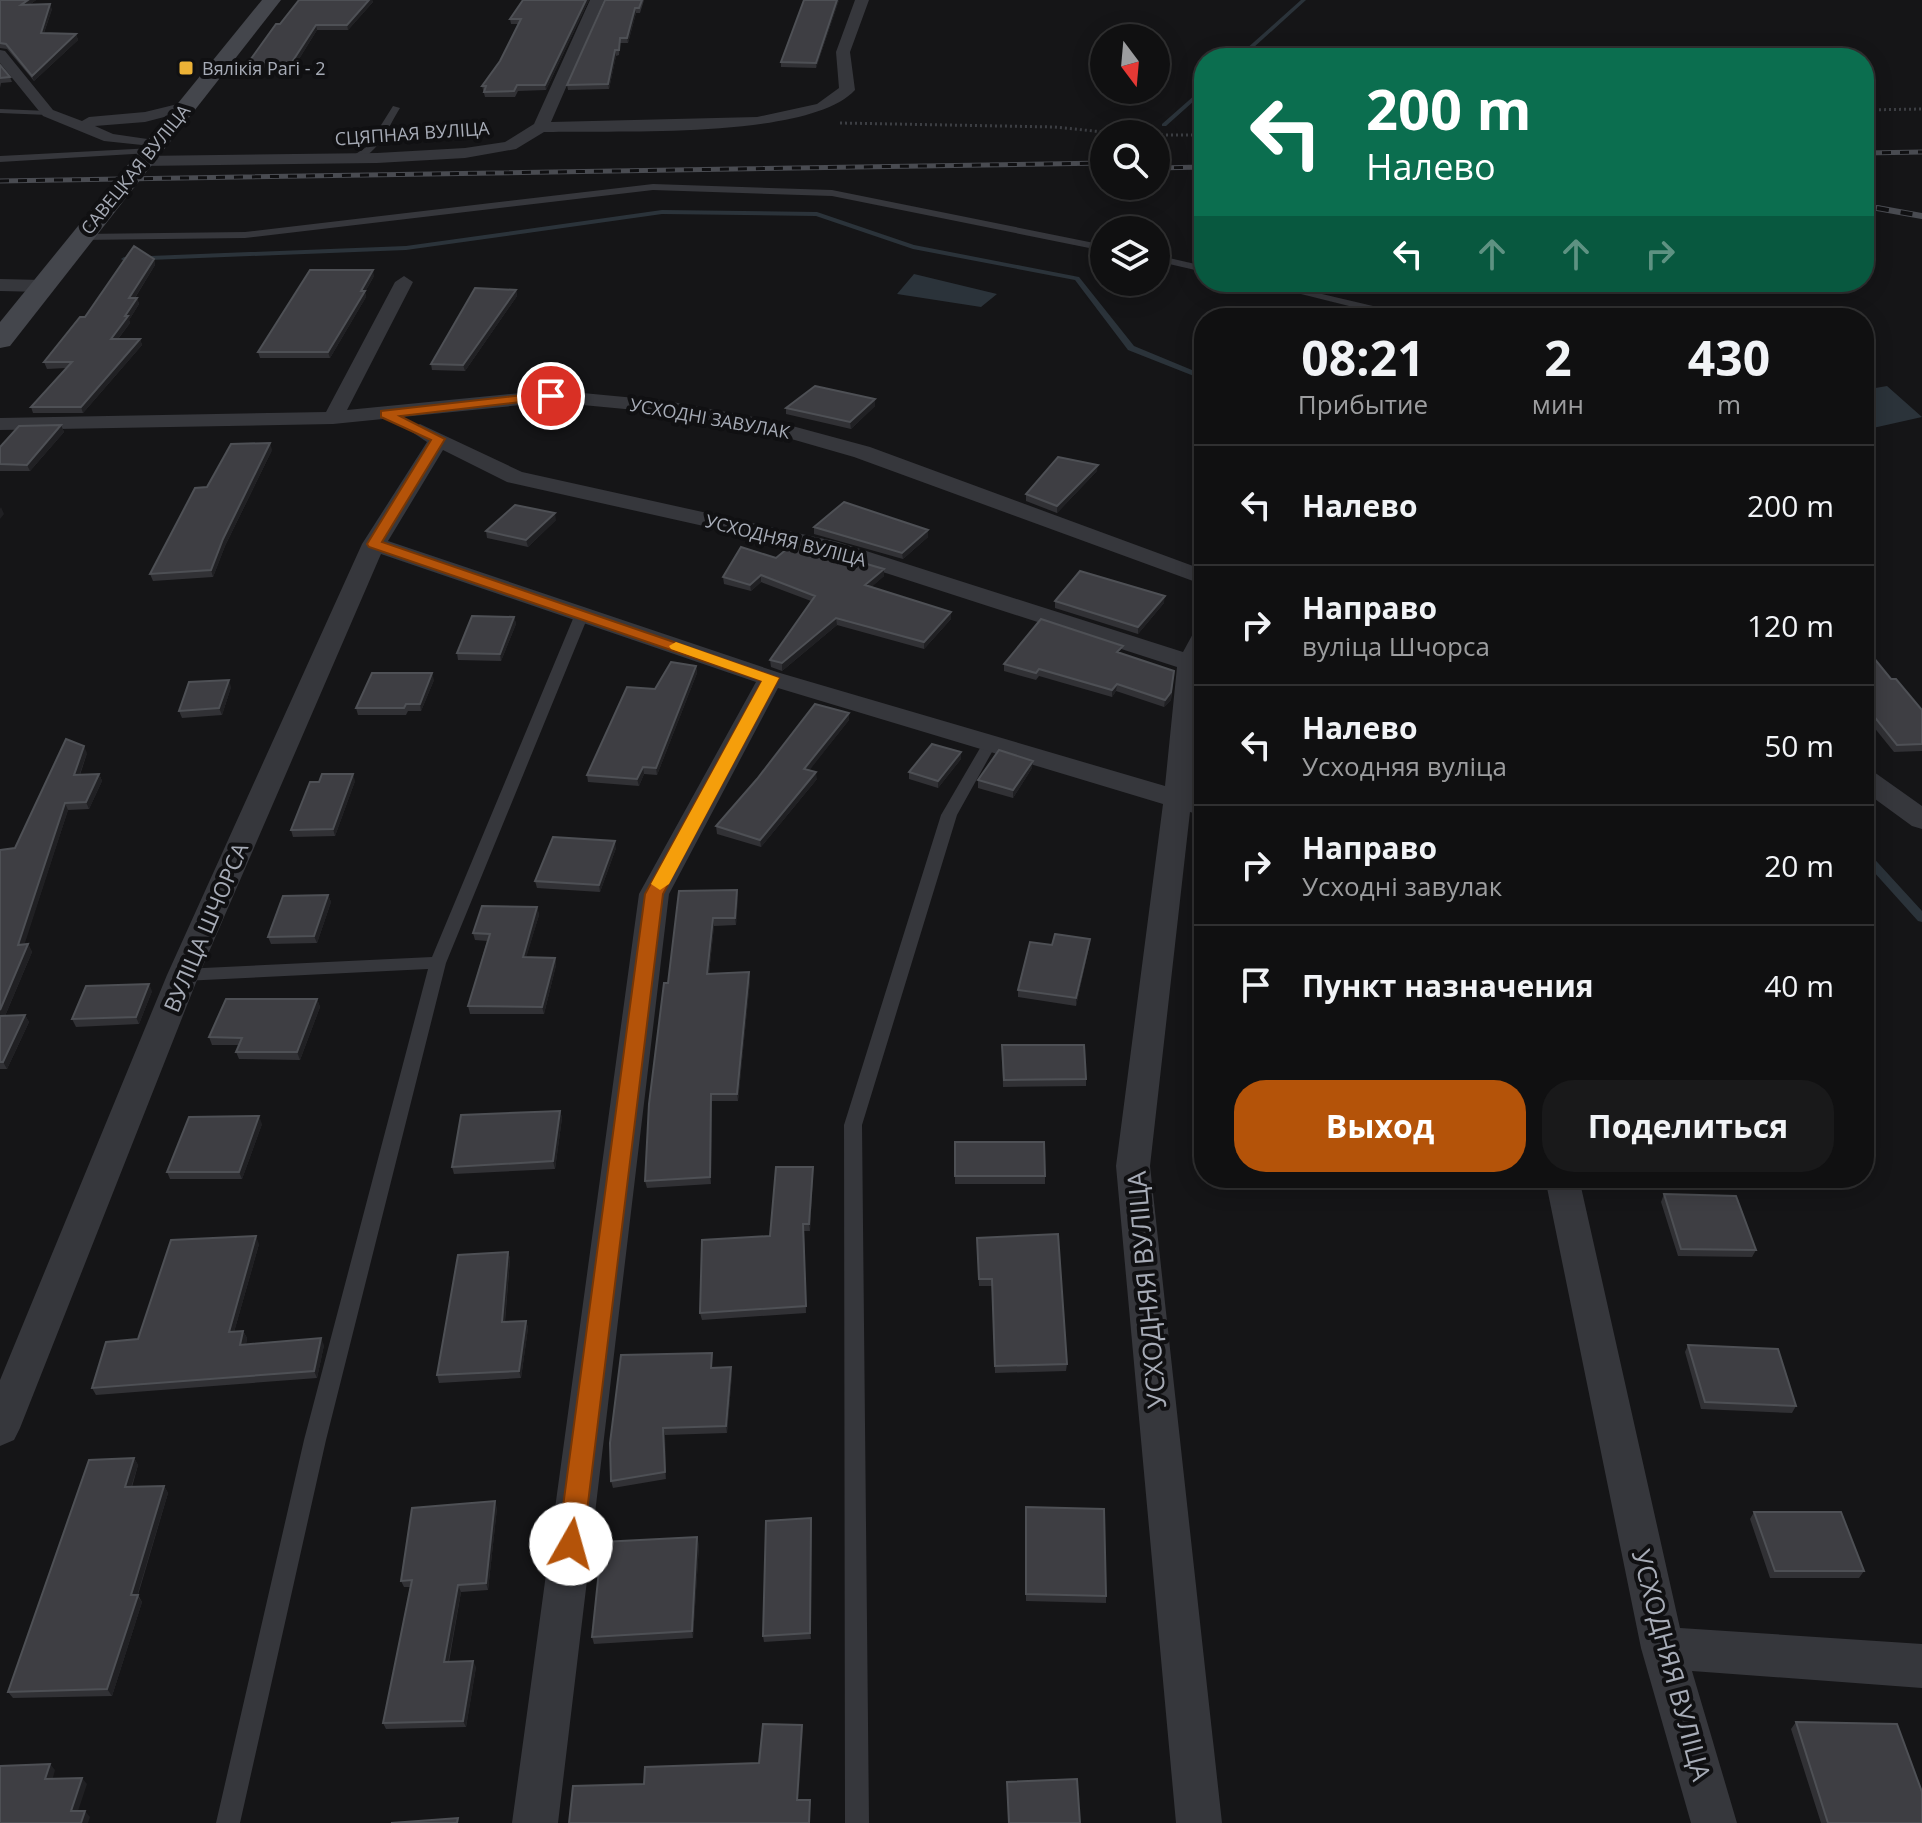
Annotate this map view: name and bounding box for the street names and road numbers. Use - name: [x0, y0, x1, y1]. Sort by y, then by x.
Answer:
- street label: САВЕЦКАЯ ВУЛІЦА: [75, 98, 195, 239]
- street label: СЦЯПНАЯ ВУЛІЦА: [334, 116, 491, 150]
- street label: УСХОДНІ ЗАВУЛАК: [628, 392, 792, 444]
- street label: УСХОДНЯЯ ВУЛІЦА: [703, 508, 870, 572]
- street label: ВУЛІЦА ШЧОРСА: [156, 838, 254, 1016]
- street label: УСХОДНЯЯ ВУЛІЦА: [1118, 1169, 1174, 1410]
- street label: УСХОДНЯЯ ВУЛІЦА: [1624, 1545, 1720, 1785]

